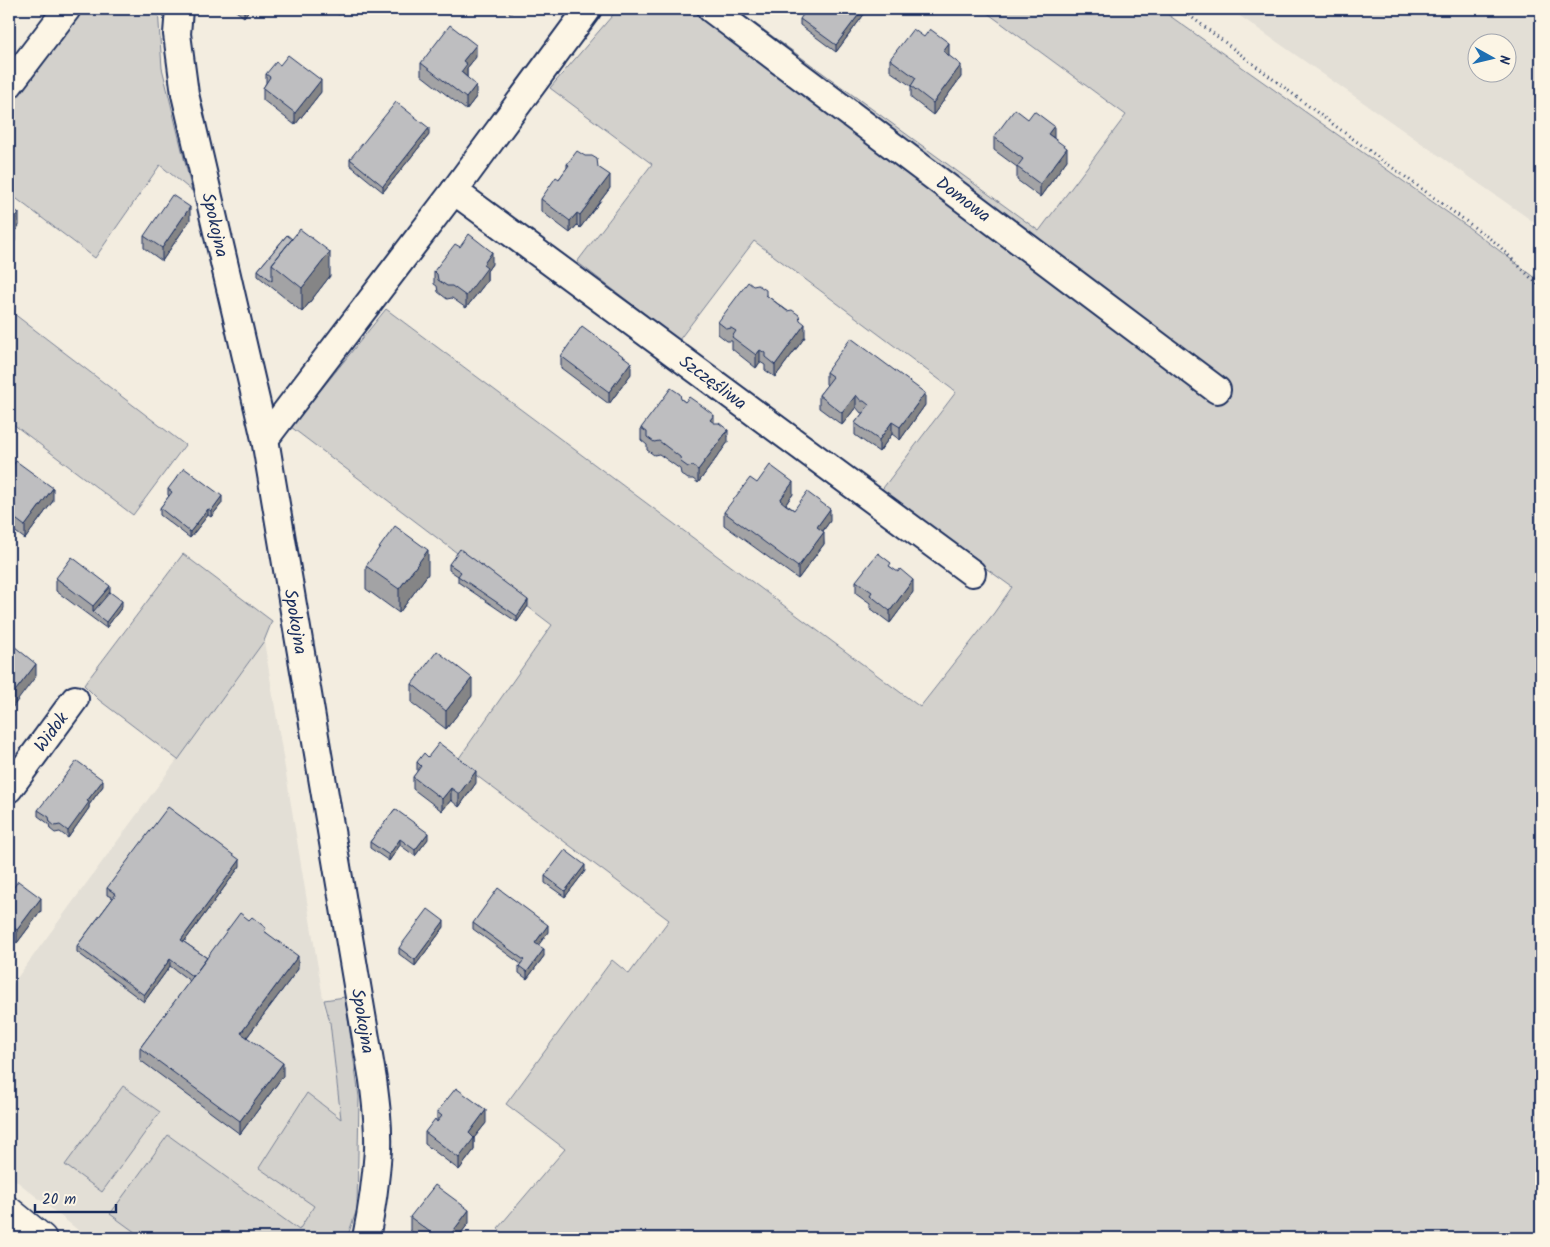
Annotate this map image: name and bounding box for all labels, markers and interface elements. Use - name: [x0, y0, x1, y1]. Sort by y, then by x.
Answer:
- north arrow: [1468, 32, 1518, 82]
- text: N: [1492, 54, 1515, 66]
- street label: Domowa: [929, 170, 996, 231]
- street label: Spokojna: [192, 190, 235, 260]
- street label: Szczęśliwa: [672, 348, 752, 418]
- street label: Spokojna: [275, 587, 314, 657]
- street label: Widok: [28, 706, 77, 759]
- street label: Spokojna: [342, 987, 381, 1056]
- scale bar: [35, 1182, 116, 1214]
- text: 20 m: [42, 1188, 76, 1212]

